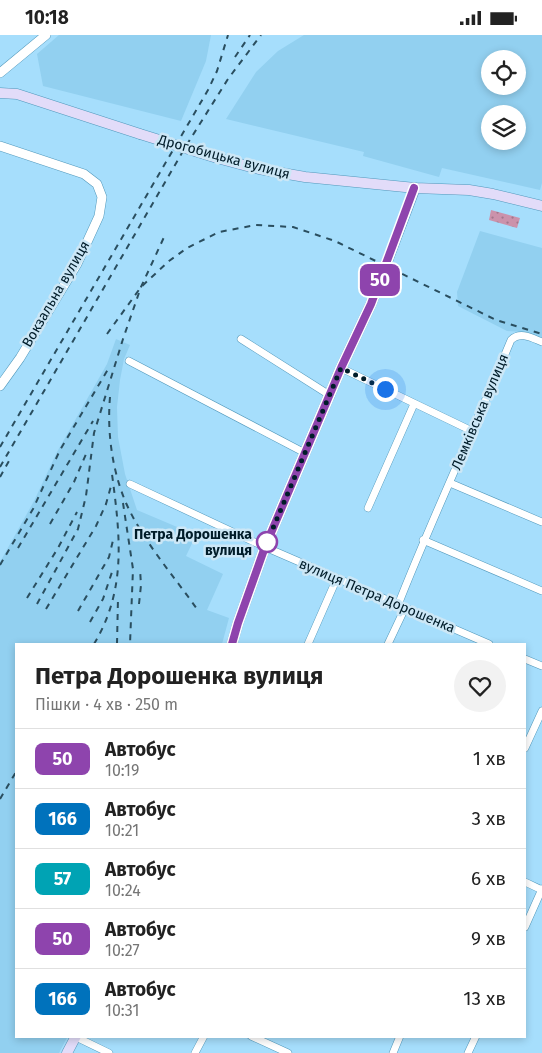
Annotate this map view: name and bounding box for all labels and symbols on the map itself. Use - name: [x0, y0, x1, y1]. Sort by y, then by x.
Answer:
- street label: Дрогобицька вулиця: [155, 131, 292, 183]
- street label: Вокзальна вулиця: [19, 238, 93, 350]
- line badge: 50: [358, 264, 402, 296]
- street label: Лемківська вулиця: [448, 351, 512, 473]
- your location: [373, 377, 398, 402]
- place label: Петра Дорошенка вулиця: [134, 526, 252, 559]
- marker: Петра Дорошенка вулиця: [256, 531, 278, 553]
- street label: вулиця Петра Дорошенка: [296, 555, 458, 637]

